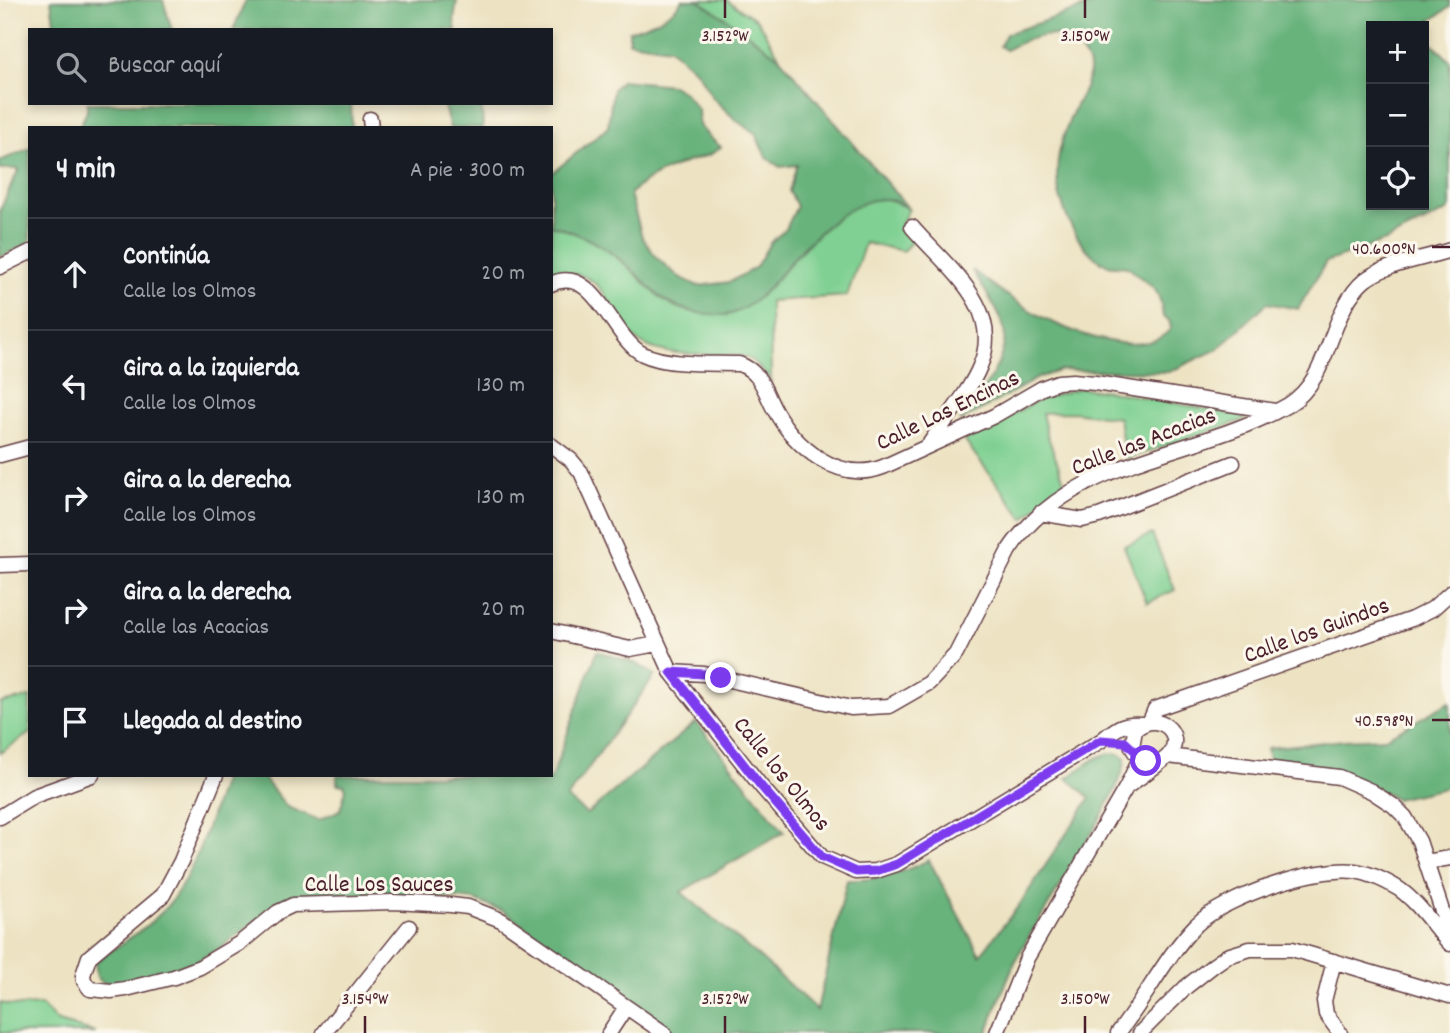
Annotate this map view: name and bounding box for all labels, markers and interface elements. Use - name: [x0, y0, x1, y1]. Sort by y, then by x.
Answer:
- map controls: [1366, 21, 1429, 210]
- button: +: [1366, 21, 1429, 84]
- text: 3.152°W: [701, 25, 749, 50]
- text: 3.150°W: [1060, 25, 1110, 50]
- search box: [28, 28, 553, 105]
- icon: search: [52, 48, 90, 86]
- text: Buscar aquí: [108, 48, 220, 85]
- button: −: [1366, 84, 1429, 147]
- button: locate: [1366, 147, 1429, 210]
- text: 4 min: [56, 150, 115, 193]
- text: A pie · 300 m: [410, 155, 525, 188]
- text: 40.600°N: [1352, 238, 1416, 263]
- text: Continúa: [123, 239, 209, 276]
- icon: ahead: [56, 255, 94, 293]
- text: 20 m: [481, 258, 525, 291]
- text: Calle los Olmos: [123, 276, 257, 309]
- text: Gira a la izquierda: [123, 351, 299, 388]
- street label: Calle Las Encinas: [871, 362, 1026, 461]
- icon: left: [56, 367, 94, 405]
- text: 130 m: [476, 370, 525, 403]
- text: Calle los Olmos: [123, 388, 257, 421]
- street label: Calle las Acacias: [1067, 400, 1221, 486]
- text: Gira a la derecha: [123, 463, 290, 500]
- icon: right: [56, 479, 94, 517]
- text: 130 m: [476, 482, 525, 515]
- text: Calle los Olmos: [123, 500, 257, 533]
- text: Gira a la derecha: [123, 575, 290, 612]
- street label: Calle los Guindos: [1240, 590, 1395, 674]
- icon: right: [56, 591, 94, 629]
- text: 20 m: [481, 594, 525, 627]
- text: Calle las Acacias: [123, 612, 269, 645]
- route end: [705, 662, 736, 693]
- icon: arrive: [56, 703, 94, 741]
- text: Llegada al destino: [123, 704, 302, 741]
- street label: Calle los Olmos: [724, 710, 838, 840]
- text: 40.598°N: [1355, 710, 1413, 735]
- route start: [1130, 745, 1161, 776]
- street label: Calle Los Sauces: [304, 869, 454, 903]
- text: 3.154°W: [342, 988, 389, 1013]
- text: 3.152°W: [701, 988, 749, 1013]
- text: 3.150°W: [1060, 988, 1110, 1013]

